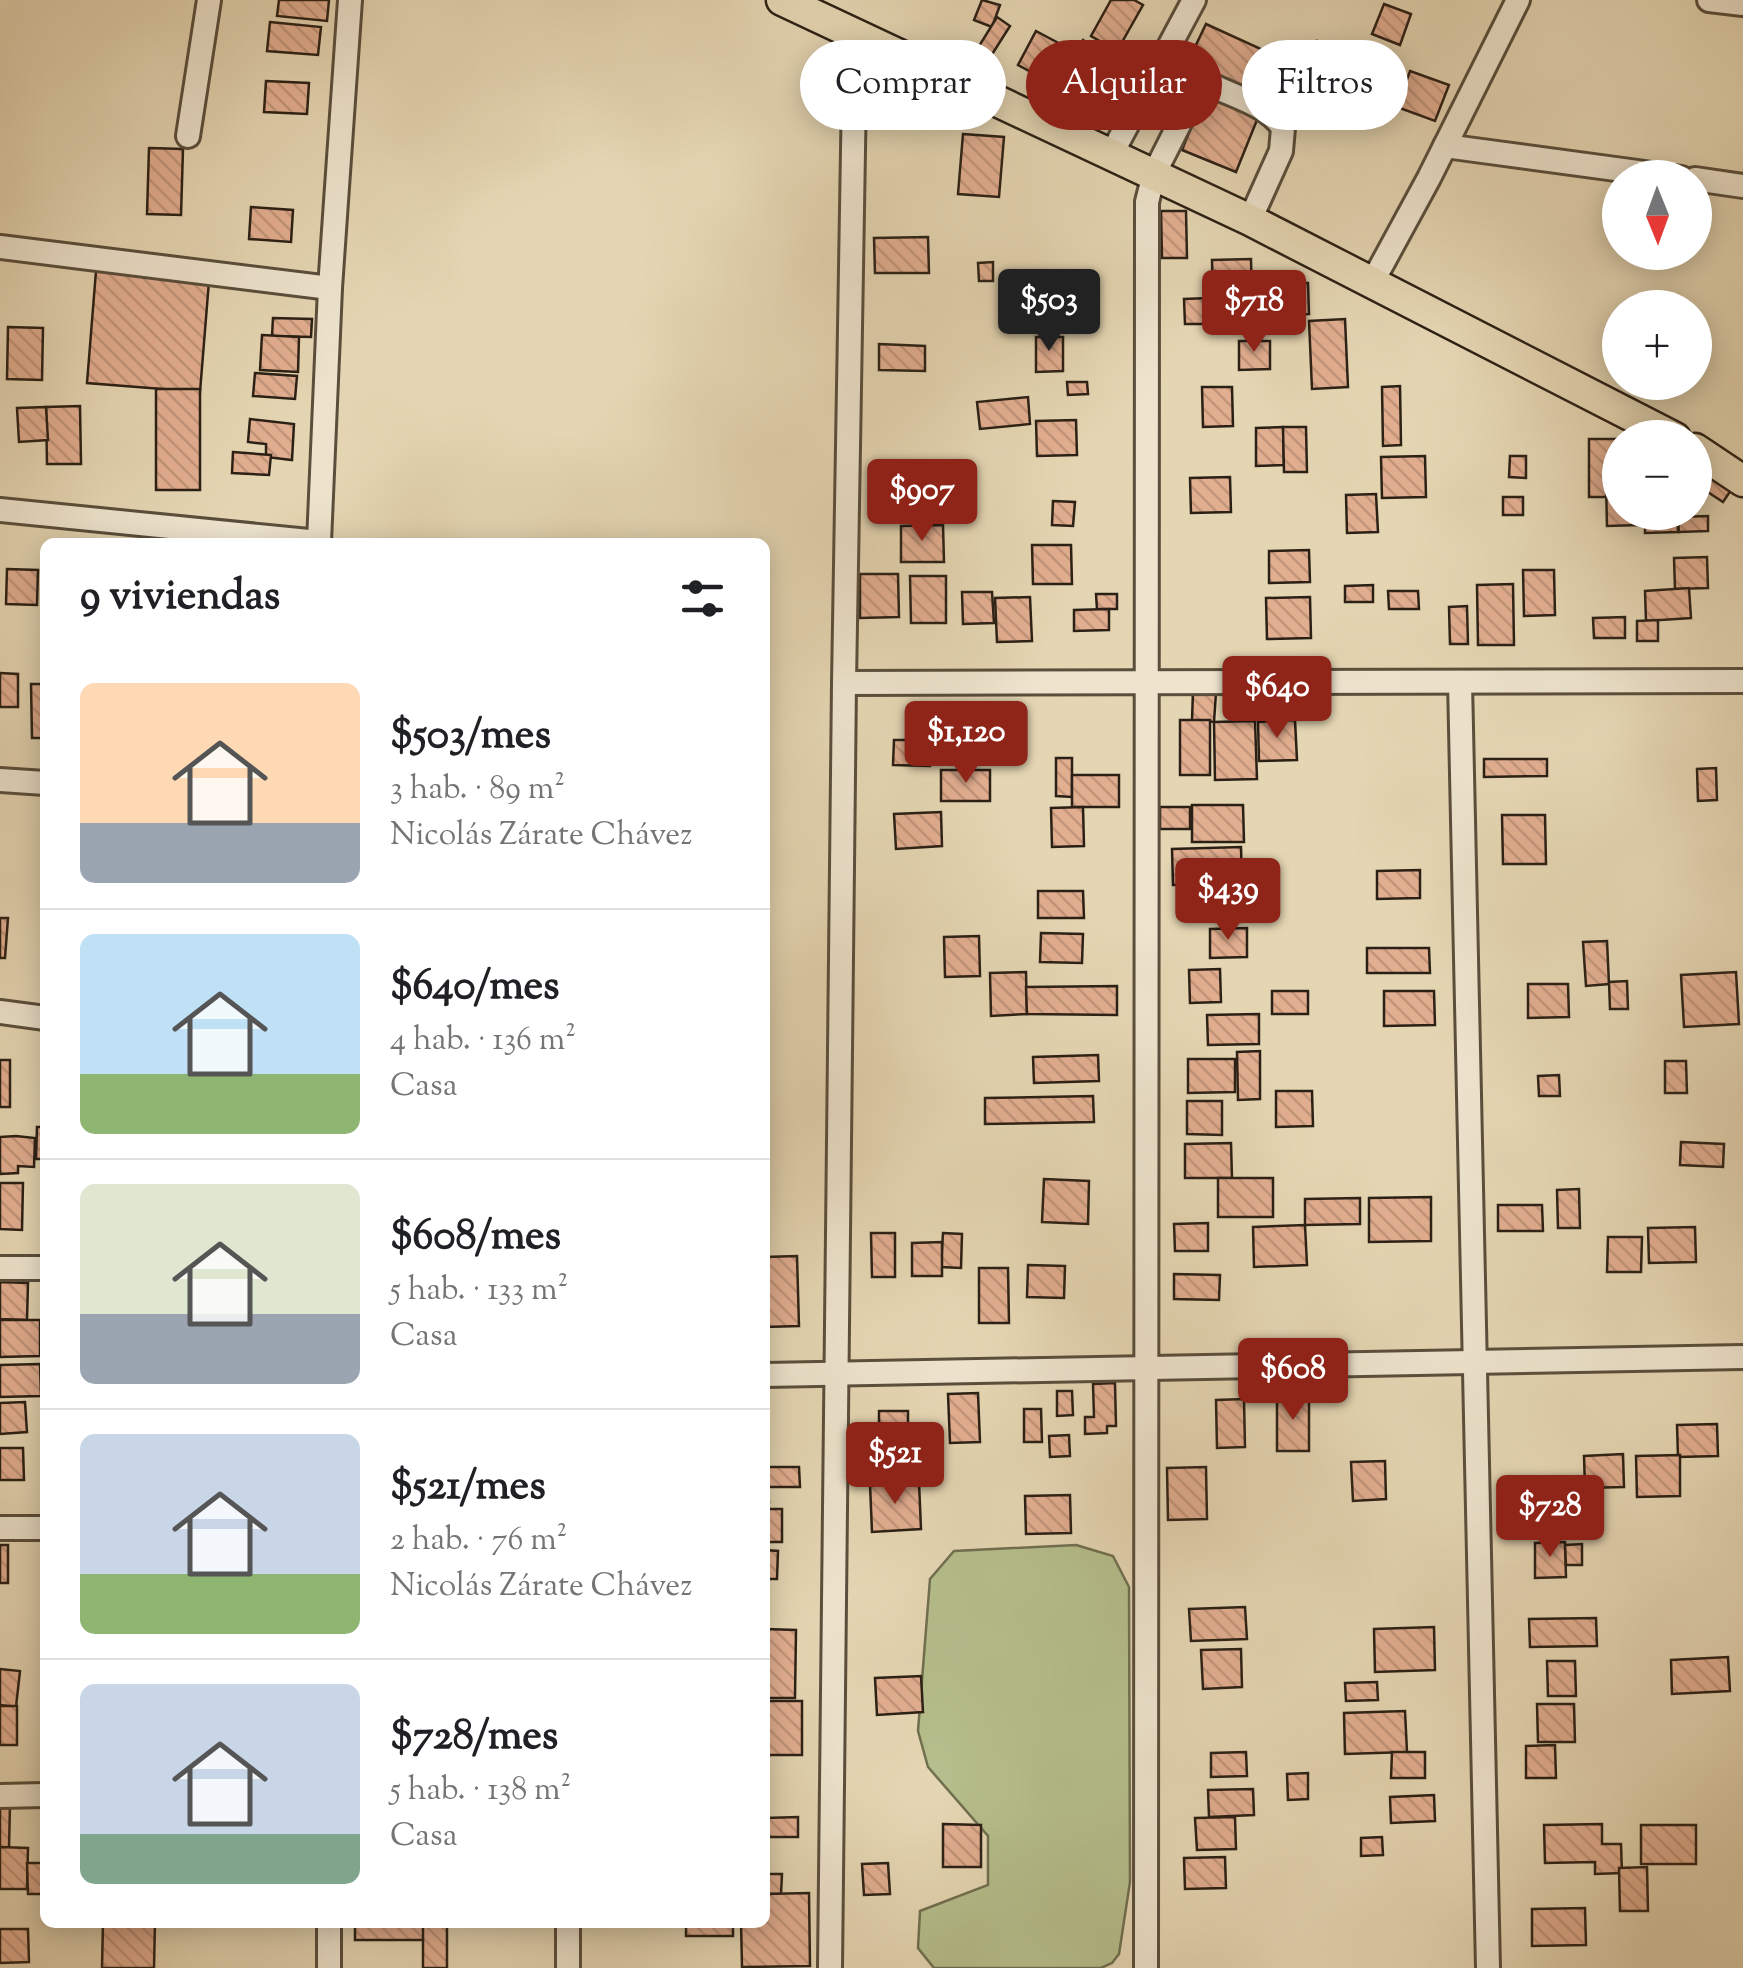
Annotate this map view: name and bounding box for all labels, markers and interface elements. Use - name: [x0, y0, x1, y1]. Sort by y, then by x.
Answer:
- chip: Comprar: [800, 40, 1006, 130]
- chip: Alquilar: [1026, 40, 1222, 130]
- chip: Filtros: [1242, 40, 1408, 130]
- north arrow: [1602, 160, 1712, 270]
- map controls: [1602, 160, 1712, 530]
- pin: $503: [990, 269, 1108, 354]
- pin: $718: [1195, 270, 1313, 355]
- text: $503: [1020, 278, 1078, 324]
- text: $718: [1224, 279, 1284, 325]
- button: +: [1602, 290, 1712, 400]
- button: −: [1602, 420, 1712, 530]
- pin: $907: [863, 459, 981, 544]
- text: $907: [889, 468, 955, 514]
- text: 9 viviendas: [80, 568, 280, 628]
- icon: filters: [675, 571, 730, 626]
- pin: $640: [1218, 656, 1336, 741]
- text: $640: [1244, 665, 1310, 711]
- pin: $1,120: [885, 701, 1047, 786]
- text: $503/mes: [390, 707, 551, 767]
- text: $1,120: [927, 710, 1005, 756]
- icon: home: [160, 723, 280, 843]
- text: 3 hab. · 89 m²: [390, 767, 565, 813]
- text: Nicolás Zárate Chávez: [390, 813, 692, 859]
- pin: $439: [1169, 858, 1287, 943]
- text: $439: [1197, 867, 1259, 913]
- text: $640/mes: [390, 958, 560, 1018]
- icon: home: [160, 974, 280, 1094]
- text: 4 hab. · 136 m²: [390, 1018, 576, 1064]
- text: Casa: [390, 1064, 457, 1110]
- text: $608/mes: [390, 1208, 561, 1268]
- icon: home: [160, 1224, 280, 1344]
- text: 5 hab. · 133 m²: [390, 1268, 568, 1314]
- text: Casa: [390, 1314, 457, 1360]
- pin: $608: [1234, 1338, 1352, 1423]
- text: $608: [1260, 1347, 1326, 1393]
- pin: $521: [836, 1422, 954, 1507]
- text: $521: [868, 1431, 922, 1477]
- text: $521/mes: [390, 1458, 546, 1518]
- icon: home: [160, 1474, 280, 1594]
- pin: $728: [1491, 1475, 1609, 1560]
- text: $728: [1518, 1484, 1582, 1530]
- text: 2 hab. · 76 m²: [390, 1518, 567, 1564]
- text: Nicolás Zárate Chávez: [390, 1564, 692, 1610]
- text: $728/mes: [390, 1708, 558, 1768]
- icon: home: [160, 1724, 280, 1844]
- text: 5 hab. · 138 m²: [390, 1768, 571, 1814]
- text: Casa: [390, 1814, 457, 1860]

